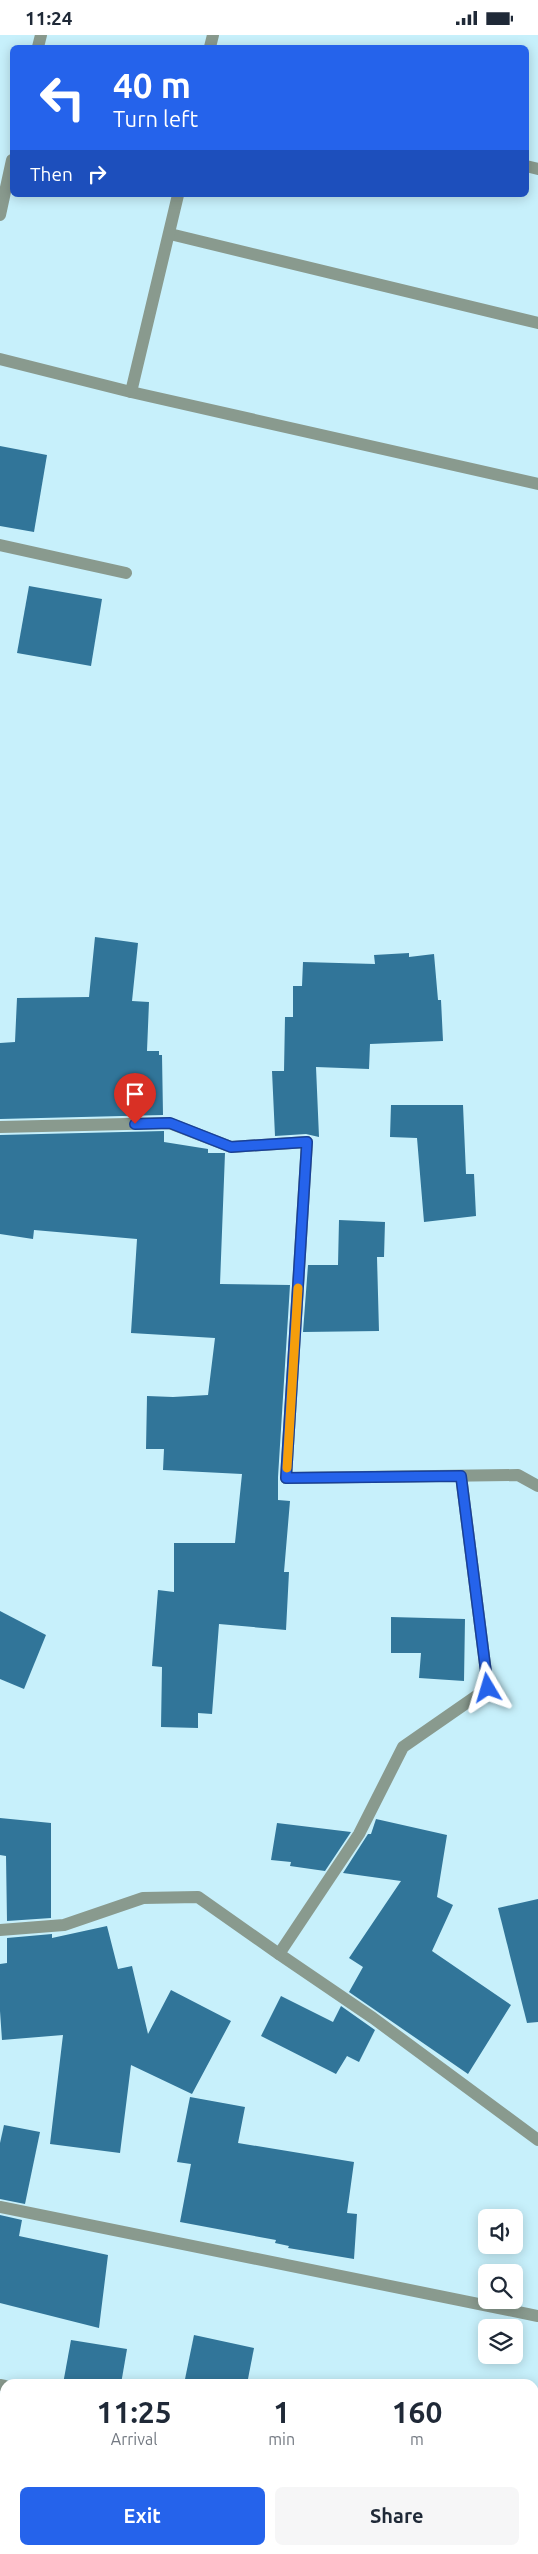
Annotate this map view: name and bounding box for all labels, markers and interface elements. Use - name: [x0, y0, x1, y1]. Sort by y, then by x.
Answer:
- text: 11:24: [25, 7, 73, 29]
- icon: left: [30, 65, 95, 130]
- text: 40 m: [113, 65, 191, 105]
- text: Turn left: [113, 106, 198, 131]
- icon: right: [83, 160, 111, 188]
- text: Then: [30, 163, 73, 185]
- pin: [114, 1073, 156, 1124]
- icon: arrive: [121, 1080, 149, 1108]
- position arrow: [461, 1661, 513, 1713]
- map controls: [478, 2209, 523, 2364]
- button: sound: [478, 2209, 523, 2254]
- button: search: [478, 2264, 523, 2309]
- button: layers: [478, 2319, 523, 2364]
- text: 11:25: [97, 2395, 172, 2429]
- text: 1: [273, 2395, 290, 2429]
- text: 160: [392, 2395, 442, 2429]
- text: Arrival: [111, 2430, 157, 2448]
- text: min: [268, 2430, 295, 2448]
- text: m: [410, 2430, 424, 2448]
- button: Exit: [20, 2487, 265, 2545]
- button: Share: [275, 2487, 519, 2545]

